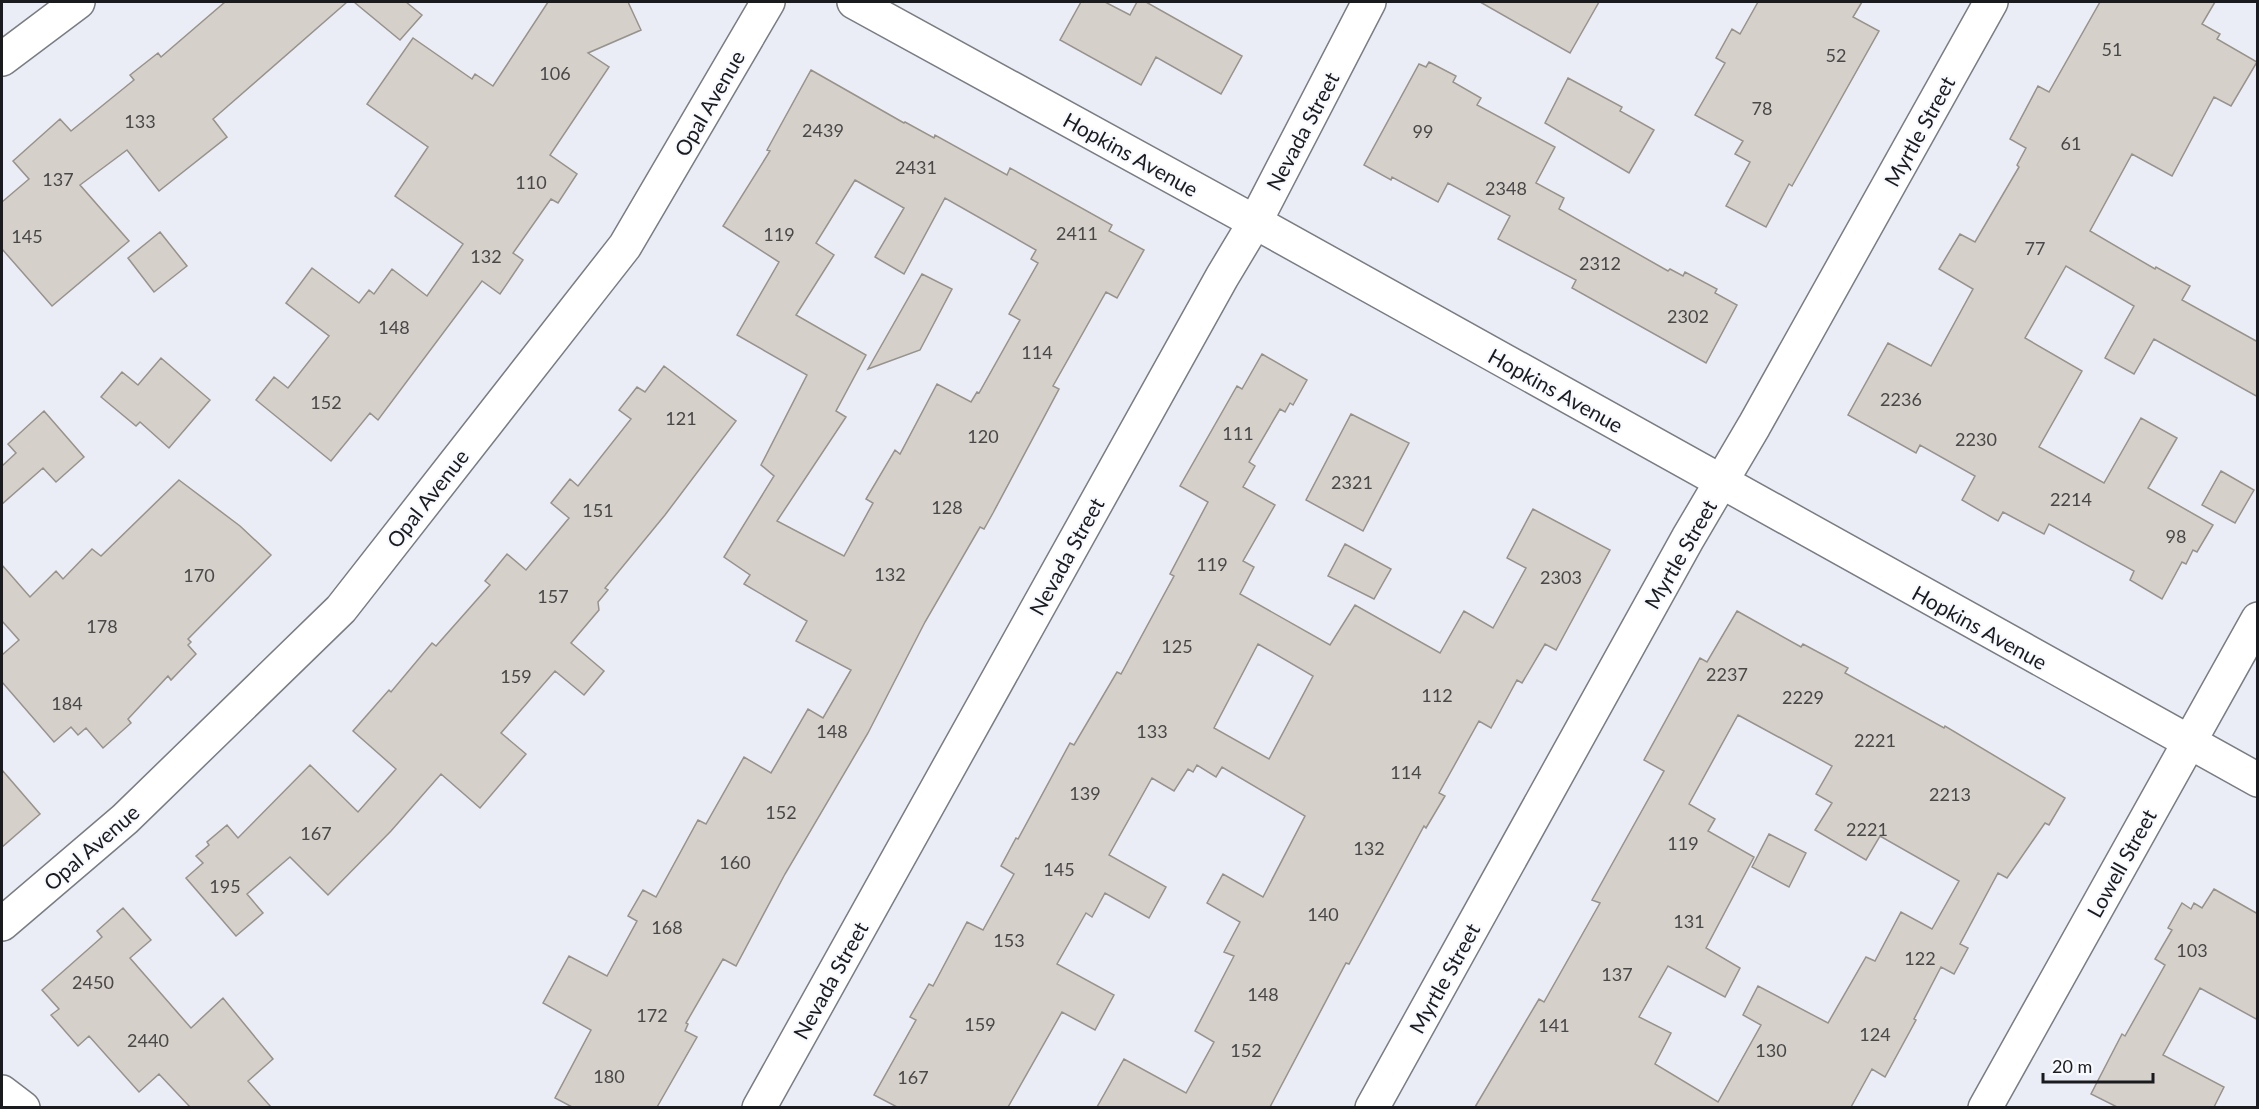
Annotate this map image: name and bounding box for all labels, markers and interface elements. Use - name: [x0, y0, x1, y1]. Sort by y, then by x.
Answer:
- house number: 51: [2102, 38, 2122, 60]
- house number: 52: [1826, 44, 1846, 66]
- street label: Opal Avenue: [669, 46, 749, 160]
- house number: 106: [539, 62, 571, 84]
- street label: Nevada Street: [1260, 67, 1344, 194]
- street label: Myrtle Street: [1879, 71, 1960, 190]
- house number: 78: [1752, 97, 1772, 119]
- street label: Hopkins Avenue: [1059, 107, 1203, 201]
- house number: 133: [124, 110, 156, 132]
- house number: 2439: [802, 119, 844, 141]
- house number: 99: [1413, 120, 1433, 142]
- house number: 61: [2061, 132, 2081, 154]
- house number: 2431: [895, 156, 937, 178]
- house number: 137: [42, 168, 74, 190]
- house number: 110: [515, 171, 547, 193]
- house number: 2348: [1485, 177, 1527, 199]
- house number: 2411: [1056, 222, 1098, 244]
- house number: 119: [763, 223, 795, 245]
- house number: 145: [11, 225, 43, 247]
- house number: 77: [2025, 237, 2045, 259]
- house number: 132: [470, 245, 502, 267]
- house number: 2312: [1579, 252, 1621, 274]
- house number: 2302: [1667, 305, 1709, 327]
- house number: 148: [378, 316, 410, 338]
- house number: 114: [1021, 341, 1053, 363]
- street label: Hopkins Avenue: [1484, 343, 1628, 437]
- house number: 2236: [1880, 388, 1922, 410]
- house number: 152: [310, 391, 342, 413]
- house number: 121: [665, 407, 697, 429]
- house number: 111: [1222, 422, 1254, 444]
- house number: 120: [967, 425, 999, 447]
- house number: 2230: [1955, 428, 1997, 450]
- street label: Opal Avenue: [381, 444, 473, 552]
- house number: 2321: [1331, 471, 1373, 493]
- house number: 2214: [2050, 488, 2092, 510]
- street label: Nevada Street: [1023, 492, 1109, 619]
- street label: Myrtle Street: [1639, 495, 1722, 613]
- house number: 128: [931, 496, 963, 518]
- house number: 151: [582, 499, 614, 521]
- house number: 98: [2166, 525, 2186, 547]
- house number: 119: [1196, 553, 1228, 575]
- house number: 132: [874, 563, 906, 585]
- house number: 170: [183, 564, 215, 586]
- house number: 2303: [1540, 566, 1582, 588]
- street label: Hopkins Avenue: [1908, 580, 2052, 674]
- house number: 157: [537, 585, 569, 607]
- house number: 178: [86, 615, 118, 637]
- house number: 125: [1161, 635, 1193, 657]
- house number: 2237: [1706, 663, 1748, 685]
- house number: 159: [500, 665, 532, 687]
- house number: 112: [1421, 684, 1453, 706]
- house number: 2229: [1782, 686, 1824, 708]
- house number: 184: [51, 692, 83, 714]
- house number: 148: [816, 720, 848, 742]
- house number: 133: [1136, 720, 1168, 742]
- house number: 2221: [1854, 729, 1896, 751]
- house number: 114: [1390, 761, 1422, 783]
- house number: 139: [1069, 782, 1101, 804]
- house number: 2213: [1929, 783, 1971, 805]
- street label: Opal Avenue: [38, 799, 144, 895]
- house number: 152: [765, 801, 797, 823]
- street label: Lowell Street: [2081, 804, 2161, 921]
- house number: 2221: [1846, 818, 1888, 840]
- house number: 167: [300, 822, 332, 844]
- house number: 119: [1667, 832, 1699, 854]
- house number: 132: [1353, 837, 1385, 859]
- house number: 160: [719, 851, 751, 873]
- house number: 145: [1043, 858, 1075, 880]
- house number: 195: [209, 875, 241, 897]
- house number: 140: [1307, 903, 1339, 925]
- house number: 131: [1673, 910, 1705, 932]
- house number: 168: [651, 916, 683, 938]
- street label: Nevada Street: [787, 916, 873, 1043]
- street label: Myrtle Street: [1404, 918, 1485, 1037]
- house number: 153: [993, 929, 1025, 951]
- house number: 103: [2176, 939, 2208, 961]
- house number: 122: [1904, 947, 1936, 969]
- house number: 137: [1601, 963, 1633, 985]
- house number: 2450: [72, 971, 114, 993]
- house number: 148: [1247, 983, 1279, 1005]
- house number: 172: [636, 1004, 668, 1026]
- house number: 159: [964, 1013, 996, 1035]
- house number: 141: [1538, 1014, 1570, 1036]
- house number: 124: [1859, 1023, 1891, 1045]
- house number: 2440: [127, 1029, 169, 1051]
- house number: 152: [1230, 1039, 1262, 1061]
- house number: 130: [1755, 1039, 1787, 1061]
- scale bar: [2043, 1046, 2152, 1084]
- text: 20 m: [2052, 1055, 2092, 1077]
- house number: 180: [593, 1065, 625, 1087]
- house number: 167: [897, 1066, 929, 1088]

